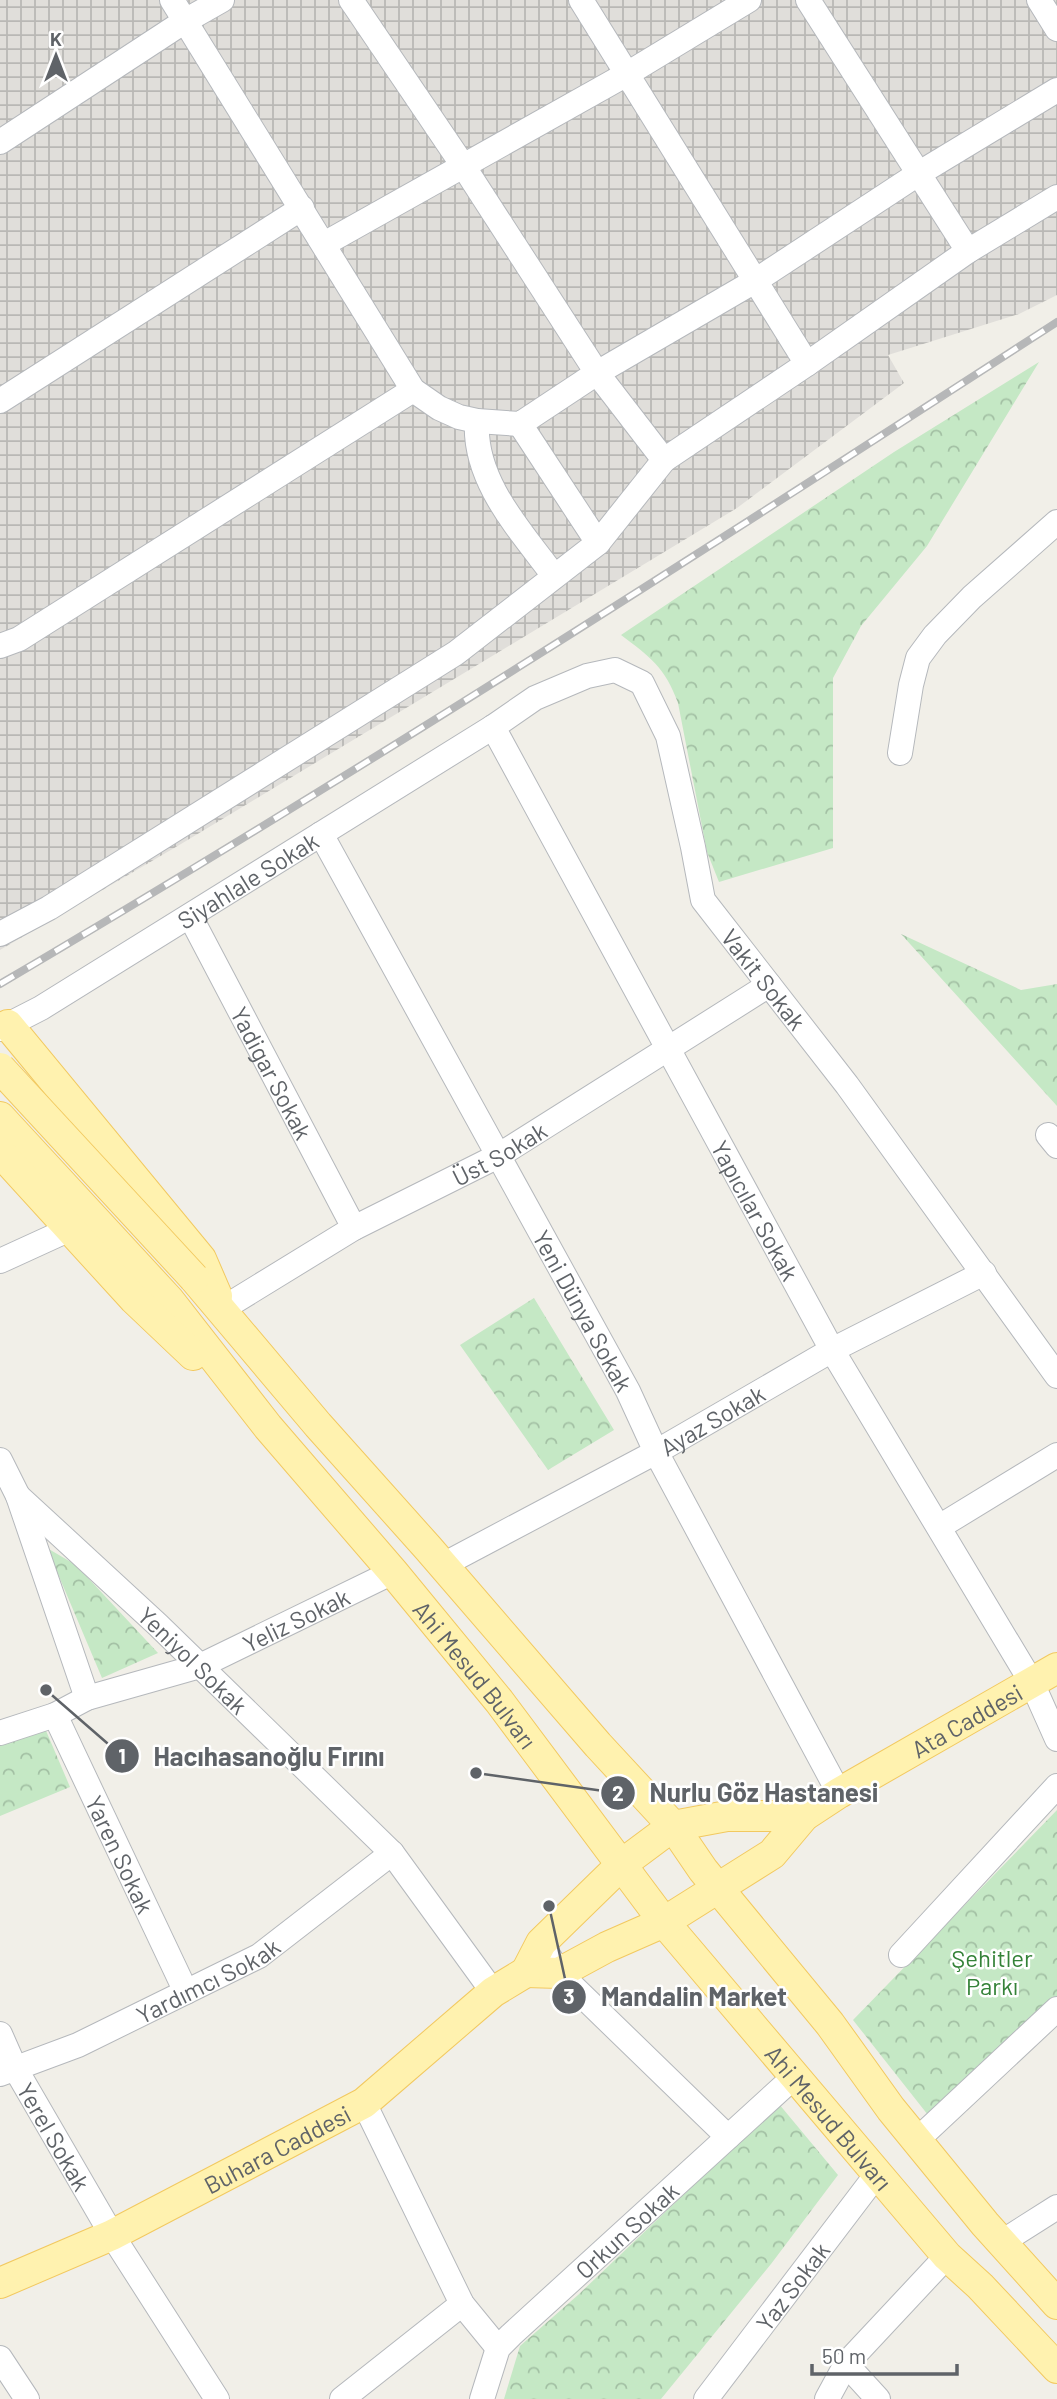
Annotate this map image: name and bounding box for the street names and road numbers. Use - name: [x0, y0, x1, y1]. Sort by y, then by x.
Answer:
- street label: Siyahlale Sokak: [172, 825, 323, 934]
- street label: Vakit Sokak: [716, 922, 813, 1035]
- street label: Yadigar Sokak: [226, 1001, 319, 1144]
- street label: Üst Sokak: [447, 1115, 551, 1191]
- street label: Yapıcılar Sokak: [706, 1135, 806, 1285]
- street label: Yeni Dünya Sokak: [527, 1225, 640, 1396]
- street label: Ayaz Sokak: [655, 1378, 769, 1461]
- street label: Yeliz Sokak: [238, 1581, 354, 1658]
- street label: Ahi Mesud Bulvarı: [408, 1594, 543, 1754]
- street label: Yeniyol Sokak: [133, 1600, 254, 1719]
- street label: Ata Caddesi: [906, 1677, 1027, 1763]
- street label: Yaren Sokak: [81, 1791, 161, 1918]
- street label: Yardımcı Sokak: [131, 1931, 285, 2029]
- street label: Ahi Mesud Bulvarı: [760, 2039, 899, 2195]
- street label: Yerel Sokak: [12, 2077, 97, 2195]
- street label: Buhara Caddesi: [199, 2098, 355, 2199]
- street label: Orkun Sokak: [569, 2175, 684, 2284]
- street label: Yaz Sokak: [749, 2236, 835, 2336]

